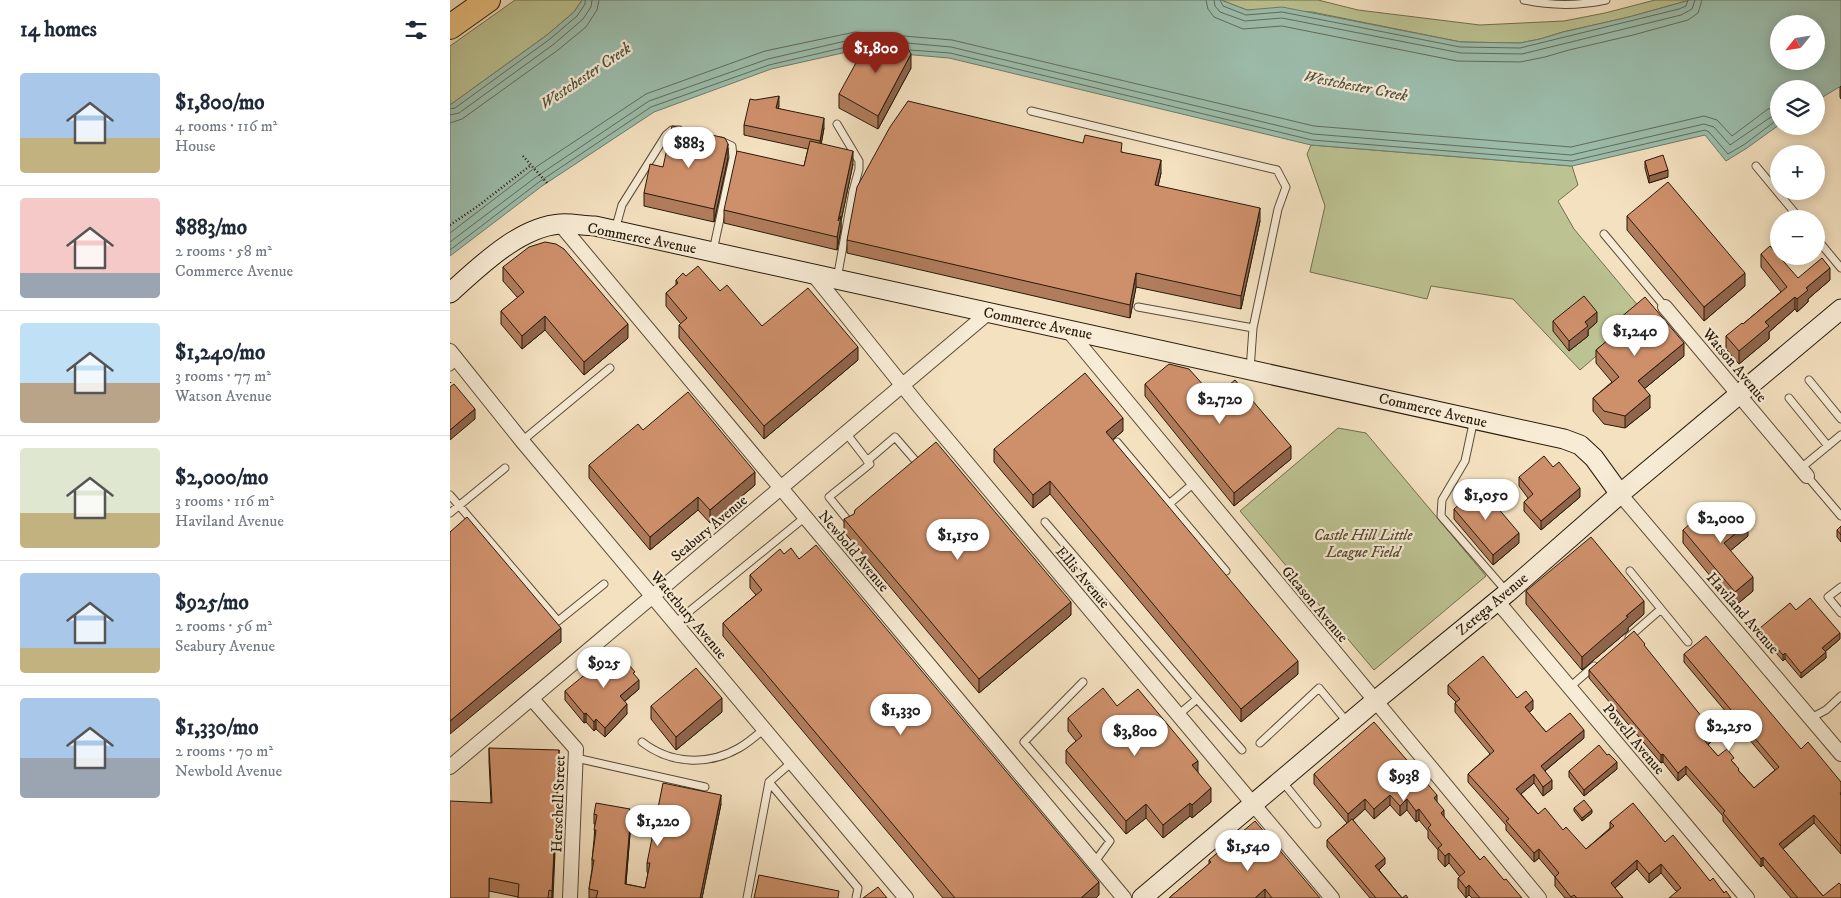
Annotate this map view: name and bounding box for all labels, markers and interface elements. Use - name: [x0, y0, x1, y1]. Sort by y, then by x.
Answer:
- north arrow: [1770, 15, 1825, 70]
- map controls: [1770, 15, 1825, 265]
- icon: filters: [402, 16, 430, 44]
- text: 14 homes: [20, 17, 97, 43]
- pin: $1,800: [835, 32, 917, 74]
- water label: Westchester Creek: [536, 38, 635, 114]
- text: $1,800: [854, 38, 898, 58]
- water label: Westchester Creek: [1302, 66, 1410, 106]
- button: layers: [1770, 80, 1825, 135]
- text: $1,800/mo: [175, 90, 265, 116]
- icon: home: [60, 93, 120, 153]
- text: 4 rooms · 116 m²: [175, 116, 277, 136]
- pin: $883: [659, 126, 719, 169]
- text: $883: [674, 133, 704, 153]
- text: House: [175, 136, 216, 156]
- button: +: [1770, 145, 1825, 200]
- button: −: [1770, 210, 1825, 265]
- text: $883/mo: [175, 215, 247, 241]
- icon: home: [60, 218, 120, 278]
- street label: Commerce Avenue: [586, 219, 698, 258]
- text: 2 rooms · 58 m²: [175, 241, 272, 261]
- text: Commerce Avenue: [175, 261, 293, 281]
- street label: Commerce Avenue: [982, 303, 1094, 344]
- pin: $1,240: [1594, 314, 1676, 357]
- text: $1,240: [1613, 321, 1657, 341]
- street label: Watson Avenue: [1698, 324, 1771, 406]
- text: $1,240/mo: [175, 340, 265, 366]
- icon: home: [60, 343, 120, 403]
- text: 3 rooms · 77 m²: [175, 366, 271, 386]
- pin: $2,720: [1179, 382, 1261, 425]
- text: Watson Avenue: [175, 386, 272, 406]
- text: $2,720: [1198, 389, 1242, 409]
- street label: Commerce Avenue: [1377, 389, 1489, 432]
- text: $2,000/mo: [175, 465, 268, 491]
- icon: home: [60, 468, 120, 528]
- pin: $1,050: [1445, 478, 1527, 521]
- text: $1,050: [1464, 485, 1508, 505]
- text: 3 rooms · 116 m²: [175, 491, 274, 511]
- street label: Seabury Avenue: [667, 491, 751, 566]
- pin: $2,000: [1680, 502, 1762, 544]
- street label: Newbold Avenue: [814, 507, 893, 596]
- text: $2,000: [1698, 508, 1744, 528]
- text: Haviland Avenue: [175, 511, 284, 531]
- pin: $1,150: [917, 518, 999, 561]
- text: $1,150: [937, 525, 979, 545]
- park label: Castle Hill Little League Field: [1314, 526, 1413, 562]
- street label: Ellis Avenue: [1051, 542, 1114, 612]
- street label: Gleason Avenue: [1277, 562, 1352, 646]
- street label: Waterbury Avenue: [646, 567, 731, 663]
- street label: Zerega Avenue: [1453, 569, 1532, 640]
- street label: Haviland Avenue: [1702, 569, 1783, 658]
- text: $925/mo: [175, 590, 249, 616]
- icon: home: [60, 593, 120, 653]
- text: 2 rooms · 56 m²: [175, 616, 272, 636]
- text: Seabury Avenue: [175, 636, 275, 656]
- pin: $925: [574, 646, 634, 689]
- text: $925: [588, 653, 620, 673]
- pin: $1,330: [860, 694, 942, 736]
- text: $1,330: [881, 700, 921, 720]
- street label: Powell Avenue: [1598, 700, 1669, 779]
- pin: $2,250: [1688, 710, 1770, 752]
- pin: $3,800: [1094, 714, 1176, 757]
- text: $1,330/mo: [175, 715, 258, 741]
- text: $2,250: [1706, 716, 1752, 736]
- icon: home: [60, 718, 120, 778]
- text: $3,800: [1113, 721, 1157, 741]
- text: 2 rooms · 70 m²: [175, 741, 273, 761]
- street label: Herschell Street: [547, 755, 570, 853]
- pin: $938: [1374, 760, 1434, 802]
- text: Newbold Avenue: [175, 761, 282, 781]
- text: $938: [1389, 766, 1419, 786]
- pin: $1,220: [617, 804, 699, 847]
- text: $1,220: [636, 811, 680, 831]
- pin: $1,540: [1207, 830, 1289, 872]
- text: $1,540: [1226, 836, 1270, 856]

